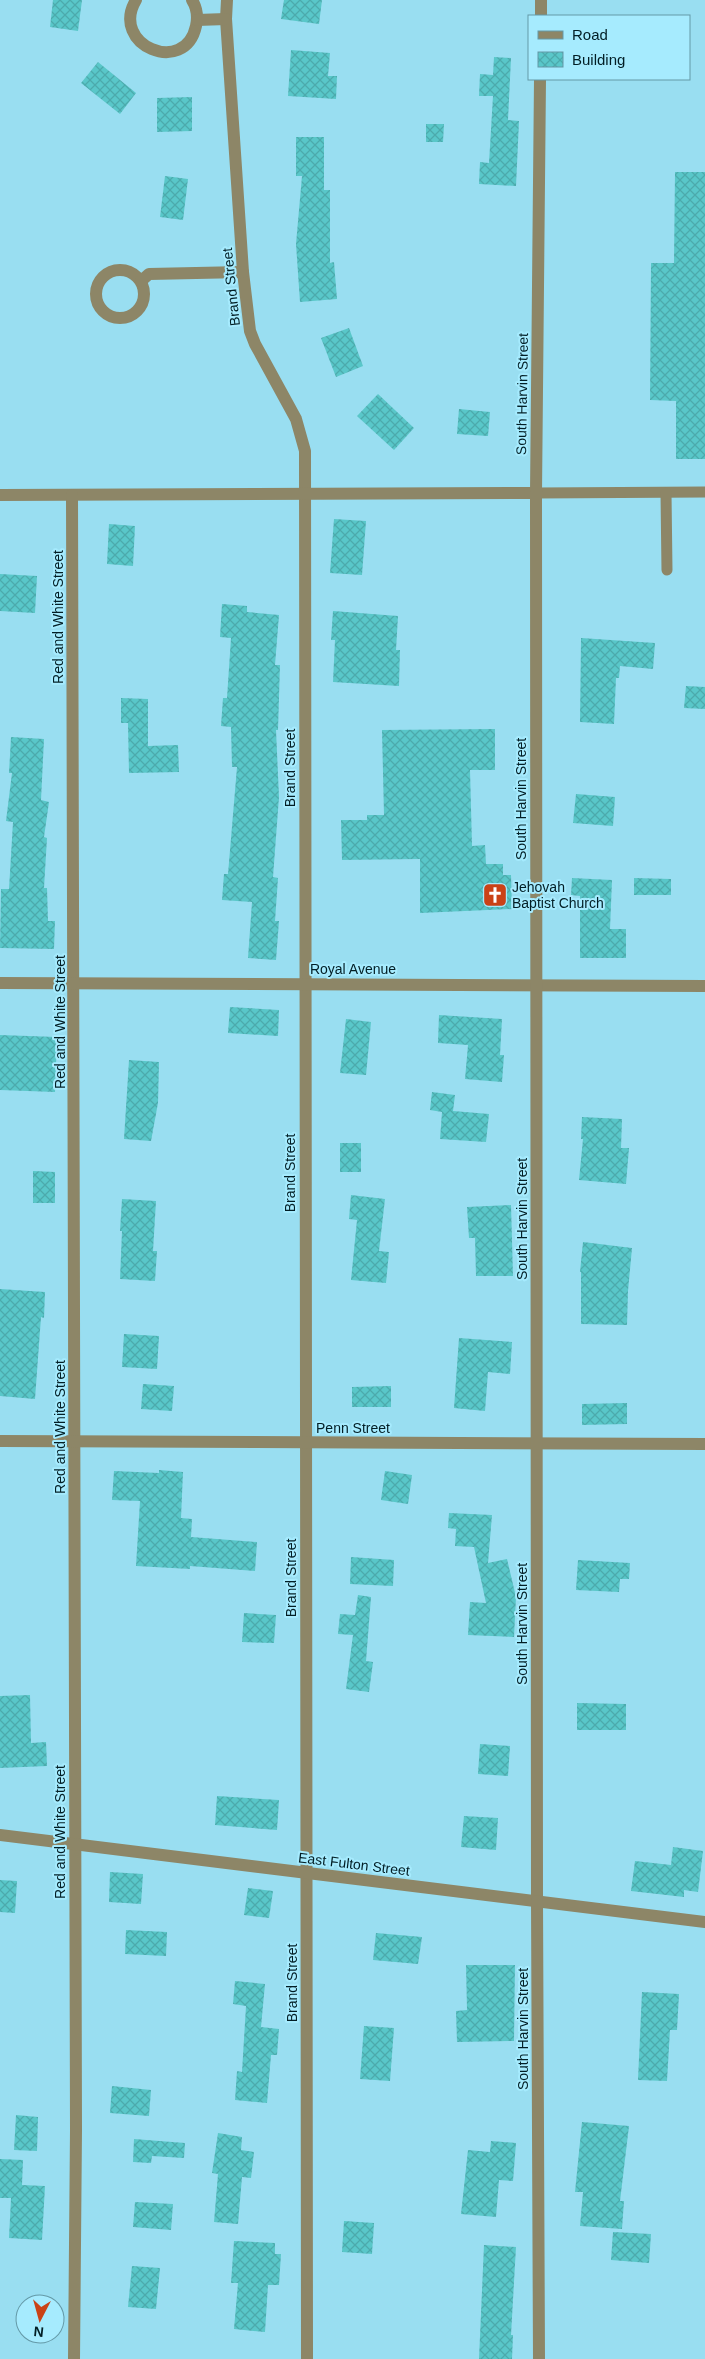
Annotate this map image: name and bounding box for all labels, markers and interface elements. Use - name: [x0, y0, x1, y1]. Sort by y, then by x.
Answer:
- legend: [528, 15, 690, 80]
- text: Road: [572, 26, 608, 43]
- text: Building: [572, 51, 625, 68]
- street label: Brand Street: [219, 247, 243, 327]
- street label: South Harvin Street: [513, 333, 531, 455]
- street label: Red and White Street: [50, 550, 66, 684]
- street label: Brand Street: [282, 729, 298, 807]
- street label: South Harvin Street: [513, 738, 529, 860]
- place label: Jehovah Baptist Church: [512, 879, 604, 911]
- church icon: Jehovah Baptist Church: [482, 882, 508, 908]
- street label: Red and White Street: [52, 955, 68, 1089]
- street label: Royal Avenue: [310, 961, 396, 977]
- street label: Brand Street: [282, 1134, 298, 1212]
- street label: South Harvin Street: [514, 1158, 530, 1280]
- street label: Red and White Street: [52, 1360, 68, 1494]
- street label: Penn Street: [316, 1420, 390, 1436]
- street label: Brand Street: [283, 1539, 299, 1617]
- street label: South Harvin Street: [514, 1563, 530, 1685]
- street label: Red and White Street: [52, 1765, 68, 1899]
- street label: East Fulton Street: [297, 1849, 411, 1879]
- street label: Brand Street: [284, 1944, 300, 2022]
- street label: South Harvin Street: [515, 1968, 531, 2090]
- north arrow: [15, 2294, 65, 2344]
- text: N: [33, 2323, 45, 2340]

